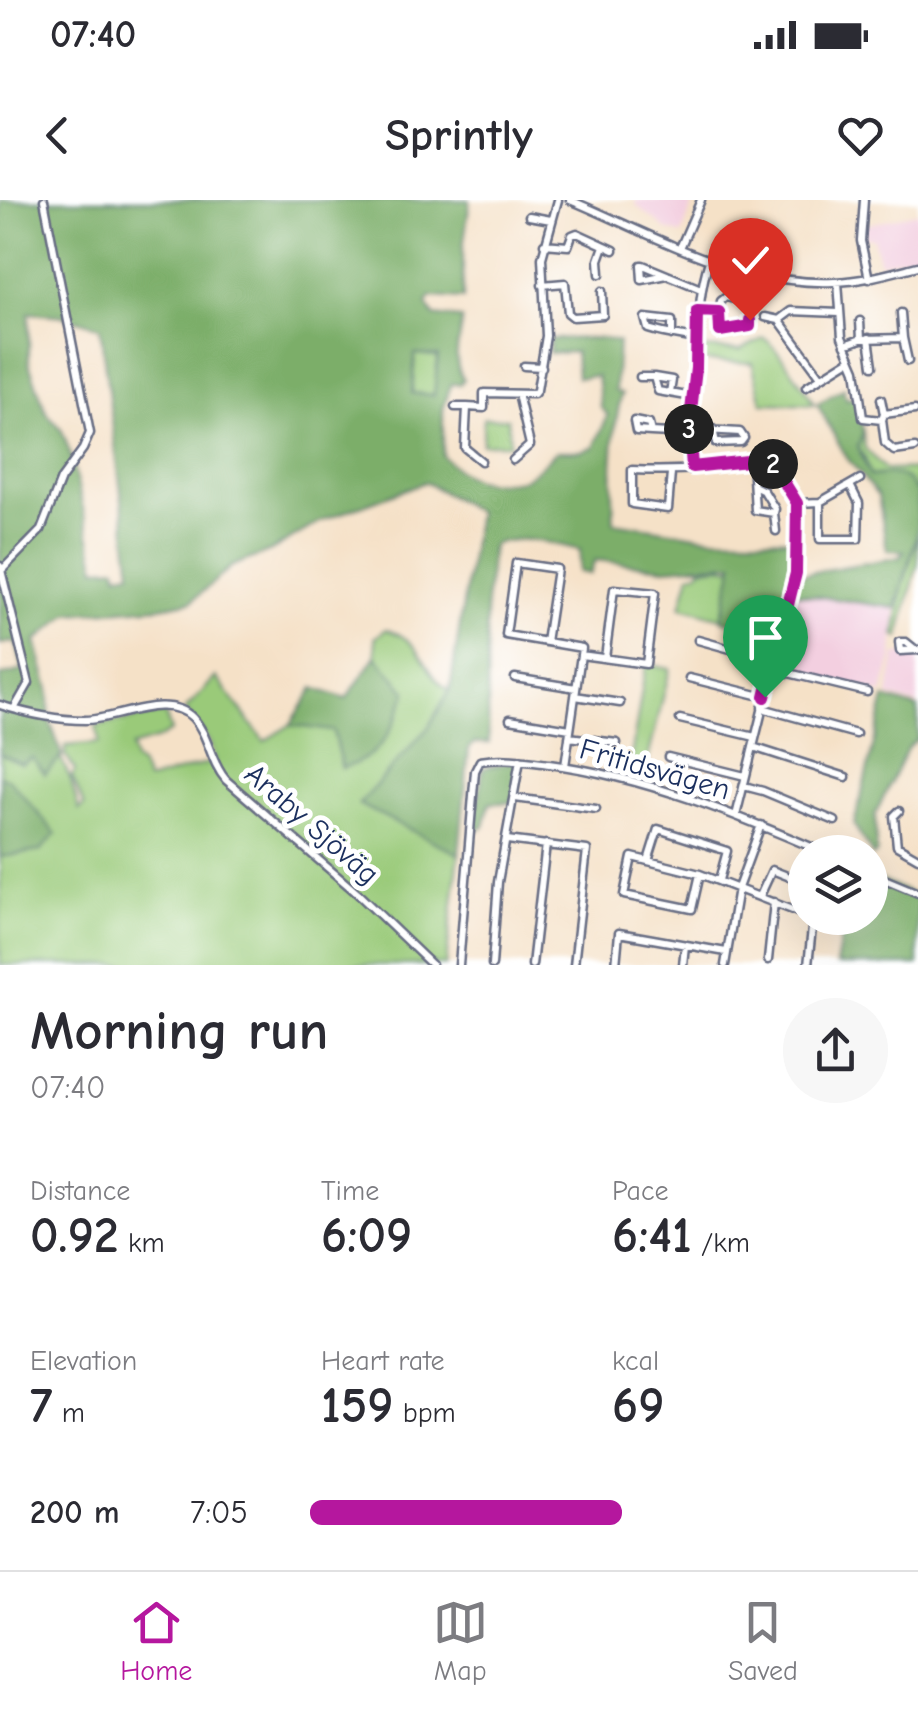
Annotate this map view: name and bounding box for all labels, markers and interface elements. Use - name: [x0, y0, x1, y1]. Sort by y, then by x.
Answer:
- text: 07:40: [50, 13, 136, 57]
- icon: back: [30, 108, 85, 163]
- icon: heart: [833, 108, 888, 163]
- text: Sprintly: [385, 109, 533, 161]
- pin: [708, 218, 793, 321]
- icon: check: [723, 233, 778, 288]
- pin: 3: [664, 404, 714, 454]
- text: 3: [682, 413, 696, 445]
- pin: 2: [748, 439, 798, 489]
- text: 2: [766, 448, 780, 480]
- pin: [723, 595, 808, 698]
- icon: arrive: [738, 610, 793, 665]
- street label: Fritidsvägen: [576, 731, 734, 808]
- street label: Araby Sjöväg: [238, 757, 386, 892]
- map controls: [788, 835, 888, 935]
- button: layers: [788, 835, 888, 935]
- button: share: [783, 998, 888, 1103]
- text: Morning run: [30, 999, 328, 1063]
- text: 07:40: [30, 1069, 105, 1106]
- text: Distance: [30, 1175, 130, 1207]
- text: Time: [321, 1175, 379, 1207]
- text: Pace: [612, 1175, 668, 1207]
- text: 0.92: [30, 1207, 119, 1265]
- text: 6:09: [321, 1207, 412, 1265]
- text: 6:41: [612, 1207, 692, 1265]
- text: km: [119, 1227, 165, 1259]
- text: /km: [692, 1227, 750, 1259]
- text: Elevation: [30, 1345, 137, 1377]
- text: Heart rate: [321, 1345, 444, 1377]
- text: kcal: [612, 1345, 659, 1377]
- text: 7: [30, 1377, 53, 1435]
- text: 159: [321, 1377, 393, 1435]
- text: 69: [612, 1377, 664, 1435]
- text: m: [53, 1397, 85, 1429]
- text: bpm: [393, 1397, 456, 1429]
- text: 200 m: [30, 1494, 119, 1531]
- text: 7:05: [190, 1494, 248, 1531]
- tab: Home: [120, 1595, 192, 1687]
- tab: Map: [433, 1595, 488, 1687]
- tab: Saved: [728, 1595, 798, 1687]

